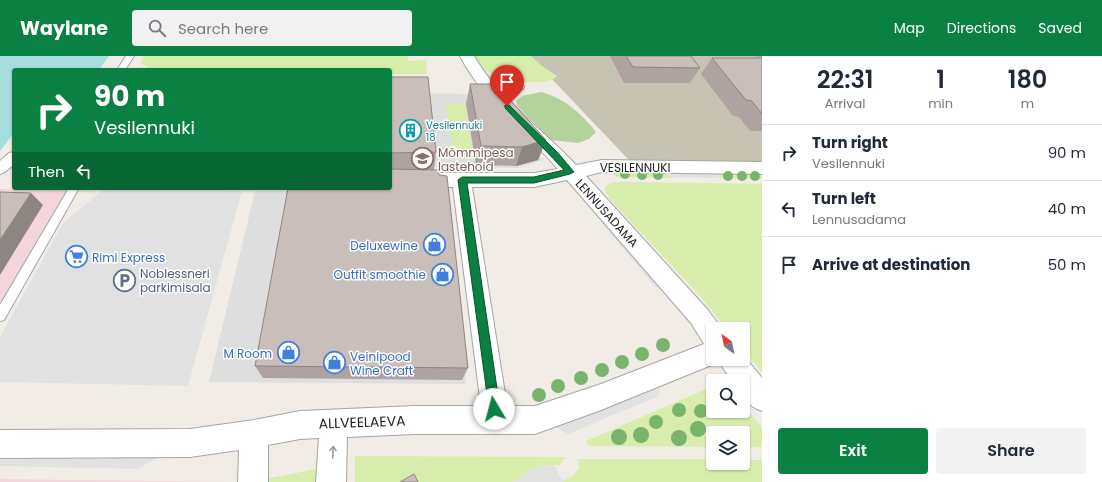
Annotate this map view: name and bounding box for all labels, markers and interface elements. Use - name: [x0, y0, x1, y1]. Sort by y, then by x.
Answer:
- search box: [132, 10, 412, 46]
- text: Waylane: [20, 15, 108, 42]
- icon: search: [146, 17, 168, 39]
- text: Search here: [178, 18, 268, 39]
- text: Map: [894, 18, 925, 38]
- text: Directions: [947, 18, 1016, 38]
- text: Saved: [1038, 18, 1082, 38]
- text: 22:31: [817, 63, 874, 96]
- text: 1: [936, 63, 945, 96]
- text: 180: [1008, 63, 1047, 96]
- pin: [490, 65, 524, 106]
- icon: arrive: [496, 71, 518, 93]
- text: 90 m: [94, 77, 165, 116]
- icon: right: [28, 84, 80, 136]
- text: Arrival: [825, 94, 866, 113]
- text: min: [928, 94, 953, 113]
- text: m: [1021, 94, 1034, 113]
- text: Vesilennuki: [94, 115, 195, 140]
- building icon: Vesilennuki 18: [397, 118, 423, 144]
- place label: Vesilennuki 18: [426, 118, 482, 145]
- text: Turn right: [812, 132, 888, 153]
- icon: right: [778, 142, 800, 164]
- text: 90 m: [1048, 142, 1086, 163]
- place label: Mõmmipesa lastehoid: [438, 144, 514, 175]
- school or university icon: Mõmmipesa lastehoid: [409, 146, 435, 172]
- text: Vesilennuki: [812, 154, 885, 173]
- street label: VESILENNUKI: [600, 159, 670, 176]
- icon: left: [73, 160, 95, 182]
- text: Then: [28, 161, 65, 182]
- street label: LENNUSADAMA: [572, 175, 642, 251]
- text: Turn left: [812, 188, 876, 209]
- icon: left: [778, 198, 800, 220]
- text: 40 m: [1048, 198, 1086, 219]
- text: Lennusadama: [812, 210, 906, 229]
- shop icon: Deluxewine: [421, 232, 447, 258]
- place label: Deluxewine: [350, 237, 418, 254]
- supermarket icon: Rimi Express: [63, 244, 89, 270]
- place label: Rimi Express: [92, 249, 165, 266]
- icon: arrive: [778, 254, 800, 276]
- text: Arrive at destination: [812, 254, 970, 275]
- text: 50 m: [1048, 254, 1086, 275]
- shop icon: Outfit smoothie: [429, 261, 455, 287]
- place label: Noblessneri parkimisala: [140, 265, 211, 296]
- place label: Outfit smoothie: [334, 266, 426, 283]
- parking icon: Noblessneri parkimisala: [111, 267, 137, 293]
- north arrow: [706, 322, 750, 366]
- map controls: [706, 322, 750, 470]
- shop icon: M Room: [275, 340, 301, 366]
- place label: M Room: [223, 345, 272, 362]
- place label: Veinipood Wine Craft: [350, 348, 413, 379]
- shop icon: Veinipood Wine Craft: [321, 350, 347, 376]
- button: search: [706, 374, 750, 418]
- position arrow: [473, 388, 515, 430]
- street label: ALLVEELAEVA: [318, 410, 406, 434]
- button: layers: [706, 426, 750, 470]
- button: Exit: [778, 428, 928, 474]
- button: Share: [936, 428, 1086, 474]
- one-way arrow: [329, 446, 337, 459]

